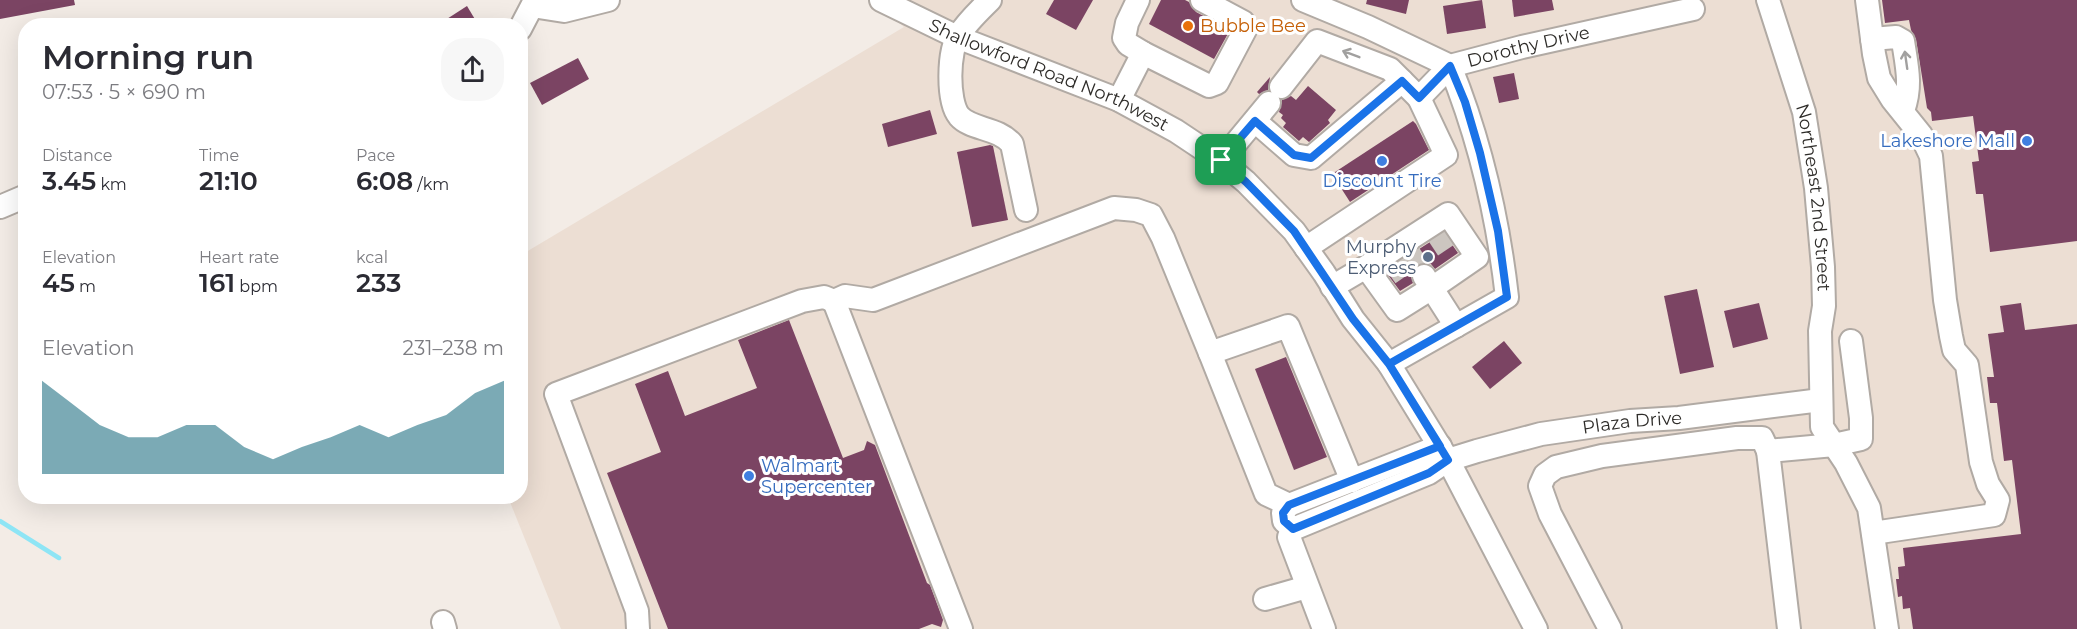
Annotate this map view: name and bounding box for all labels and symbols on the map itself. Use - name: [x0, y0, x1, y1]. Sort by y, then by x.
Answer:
- street label: Shallowford Road Northwest: [925, 14, 1173, 136]
- place label: Bubble Bee: [1200, 15, 1306, 37]
- marker: Bubble Bee: [1181, 19, 1195, 33]
- street label: Dorothy Drive: [1465, 21, 1592, 72]
- one-way arrow: [1343, 48, 1361, 59]
- one-way arrow: [1900, 51, 1911, 71]
- street label: Northeast 2nd Street: [1791, 101, 1835, 292]
- place label: Lakeshore Mall: [1880, 130, 2015, 152]
- pin: [1195, 134, 1246, 185]
- marker: Lakeshore Mall: [2020, 134, 2034, 148]
- marker: Discount Tire: [1375, 154, 1389, 168]
- place label: Discount Tire: [1322, 170, 1442, 192]
- place label: Murphy Express: [1346, 236, 1416, 279]
- marker: Murphy Express: [1421, 250, 1435, 264]
- street label: Plaza Drive: [1581, 407, 1683, 439]
- place label: Walmart Supercenter: [761, 455, 872, 498]
- marker: Walmart Supercenter: [742, 469, 756, 483]

